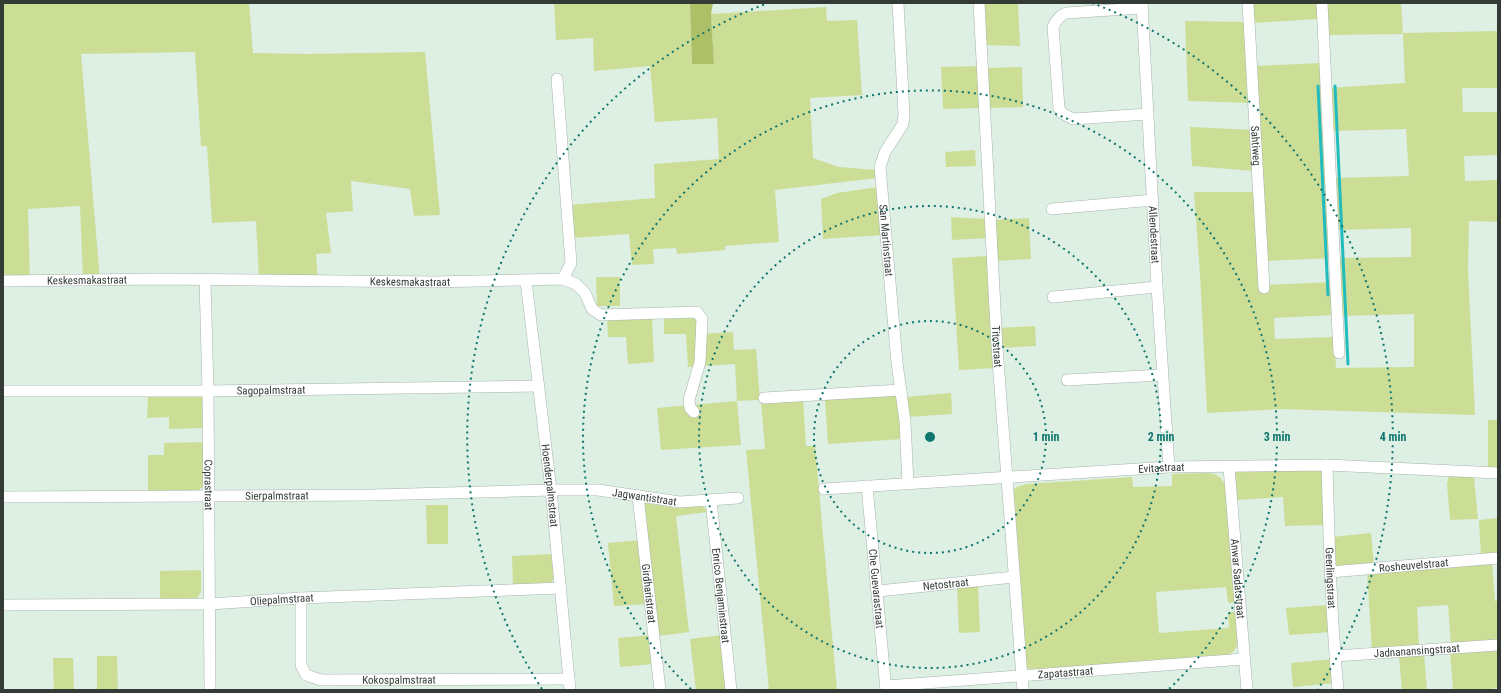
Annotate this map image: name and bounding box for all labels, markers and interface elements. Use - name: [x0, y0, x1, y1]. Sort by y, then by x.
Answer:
- street label: Sahtiweg: [1248, 126, 1263, 166]
- street label: San Martinstraat: [876, 204, 895, 277]
- street label: Allendestraat: [1146, 206, 1162, 264]
- street label: Keskesmakastraat: [47, 273, 127, 287]
- street label: Keskesmakastraat: [370, 275, 450, 289]
- street label: Titostraat: [989, 325, 1005, 368]
- street label: Sagopalmstraat: [237, 384, 305, 398]
- centre of rings: [923, 430, 937, 444]
- text: 1 min: [1033, 430, 1059, 444]
- text: 2 min: [1148, 430, 1174, 444]
- text: 3 min: [1264, 430, 1290, 444]
- text: 4 min: [1380, 430, 1406, 444]
- street label: Hoenderpalmstraat: [539, 443, 561, 528]
- street label: Coprastraat: [201, 459, 215, 510]
- street label: Evitastraat: [1138, 461, 1185, 476]
- street label: Jagwantistraat: [611, 486, 677, 508]
- street label: Sierpalmstraat: [245, 489, 309, 503]
- street label: Anwar Sadatstraat: [1228, 538, 1247, 619]
- street label: Enrico Benjaminstraat: [709, 547, 732, 644]
- street label: Geerlingstraat: [1322, 547, 1338, 609]
- street label: Che Guevarastraat: [866, 548, 886, 629]
- street label: Rosheuvelstraat: [1378, 556, 1449, 575]
- street label: Girdharistraat: [639, 563, 658, 624]
- street label: Netostraat: [922, 576, 969, 593]
- street label: Oliepalmstraat: [250, 592, 314, 608]
- street label: Jadnanansingstraat: [1373, 642, 1460, 660]
- street label: Zapatastraat: [1037, 664, 1094, 682]
- street label: Kokospalmstraat: [362, 674, 436, 687]

